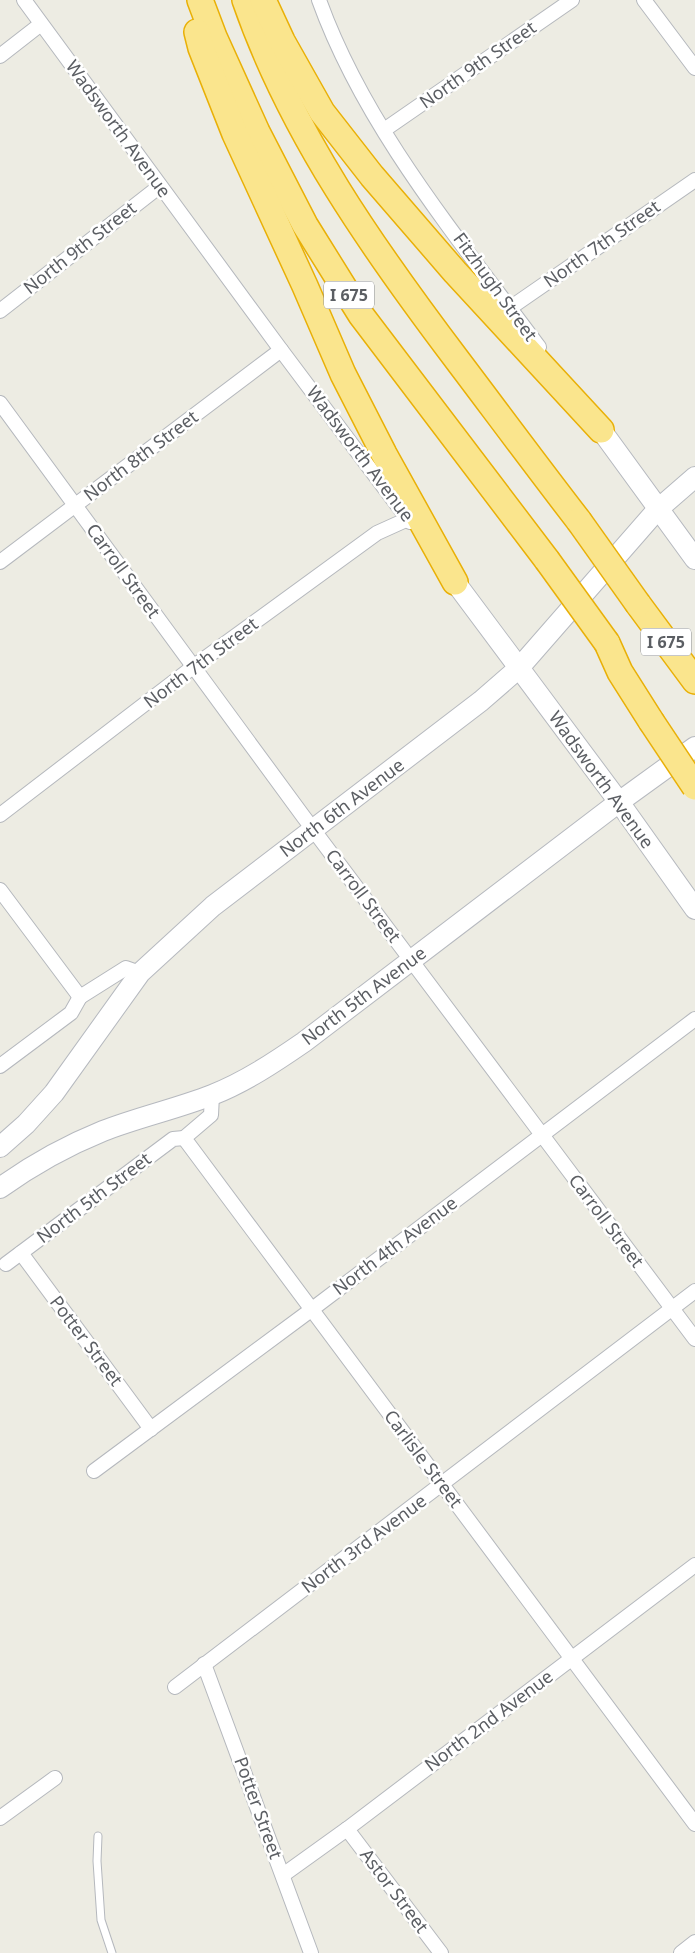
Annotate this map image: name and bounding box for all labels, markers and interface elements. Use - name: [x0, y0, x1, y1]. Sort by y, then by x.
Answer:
- street label: North 9th Street: [414, 15, 541, 113]
- street label: Wadsworth Avenue: [61, 55, 177, 202]
- street label: North 7th Street: [538, 194, 665, 292]
- street label: North 9th Street: [18, 195, 141, 299]
- street label: Fitzhugh Street: [448, 227, 544, 346]
- road number: I 675: [324, 282, 374, 308]
- street label: Wadsworth Avenue: [302, 381, 420, 526]
- street label: North 8th Street: [78, 404, 203, 506]
- street label: Carroll Street: [81, 518, 166, 623]
- street label: North 7th Street: [138, 611, 263, 713]
- road number: I 675: [641, 628, 691, 656]
- street label: Wadsworth Avenue: [544, 706, 660, 853]
- street label: North 6th Avenue: [274, 752, 409, 862]
- street label: Carroll Street: [321, 844, 407, 947]
- street label: North 5th Avenue: [296, 940, 431, 1050]
- street label: North 5th Street: [31, 1146, 156, 1248]
- street label: Carroll Street: [564, 1169, 650, 1272]
- street label: North 4th Avenue: [327, 1190, 462, 1300]
- street label: Potter Street: [45, 1290, 129, 1391]
- street label: Carlisle Street: [379, 1405, 469, 1513]
- street label: North 3rd Avenue: [296, 1488, 431, 1598]
- street label: North 2nd Avenue: [419, 1664, 557, 1776]
- street label: Potter Street: [229, 1753, 289, 1863]
- street label: Astor Street: [355, 1843, 435, 1938]

